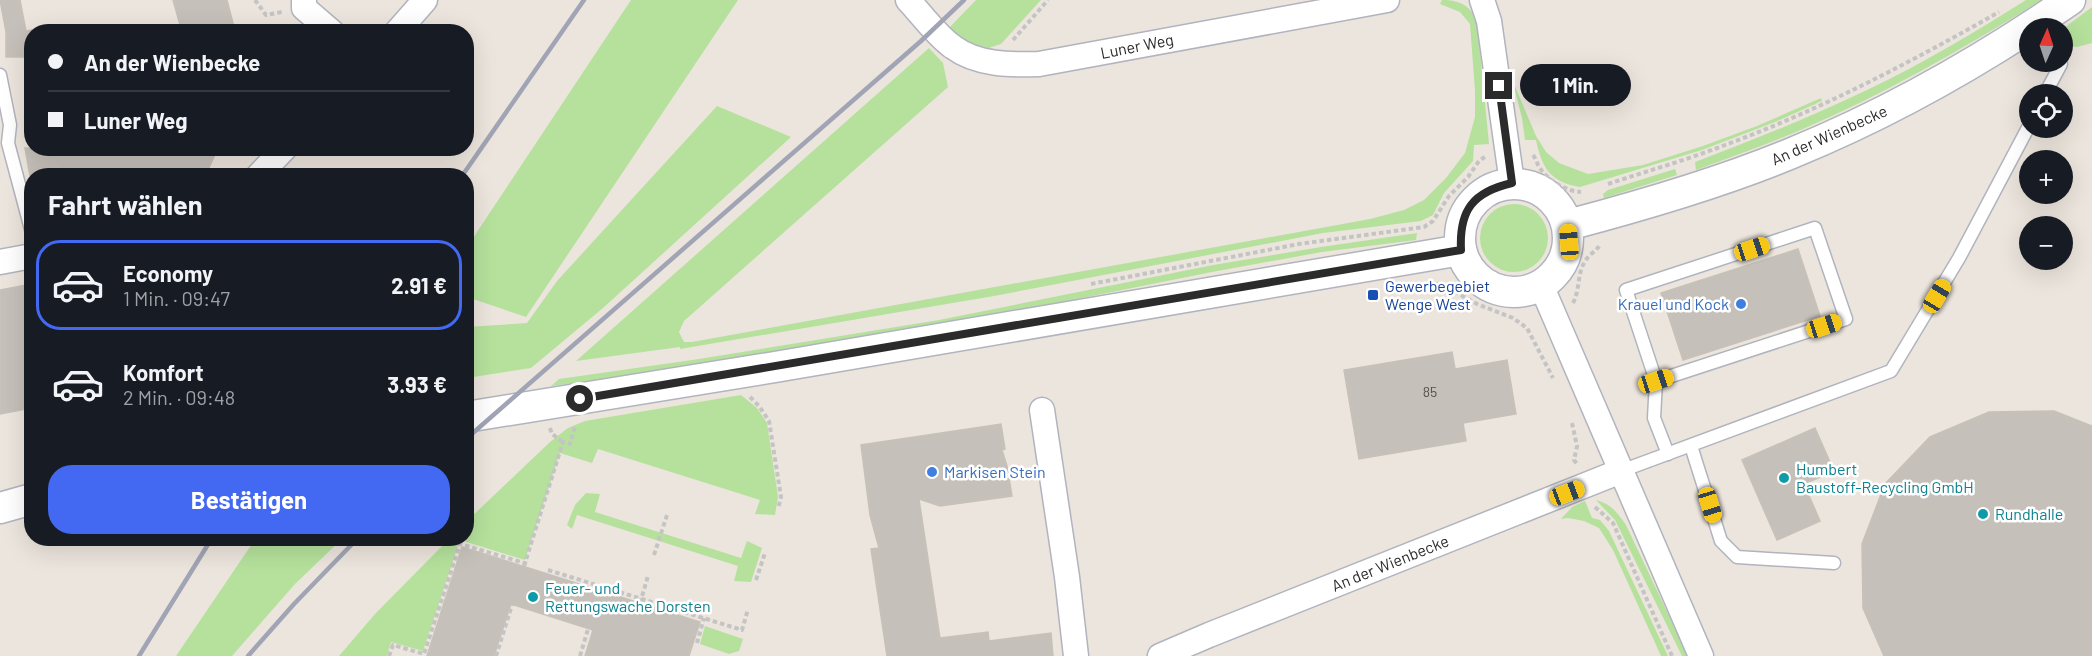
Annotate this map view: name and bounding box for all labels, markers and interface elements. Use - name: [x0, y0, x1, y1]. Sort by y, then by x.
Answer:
- north arrow: [2019, 18, 2073, 72]
- map controls: [2019, 18, 2073, 270]
- street label: Luner Weg: [1099, 29, 1175, 62]
- text: An der Wienbecke: [84, 49, 260, 75]
- callout: 1 Min.: [1520, 65, 1631, 107]
- route end: [1485, 72, 1512, 99]
- text: 1 Min.: [1552, 73, 1599, 97]
- button: locate: [2019, 84, 2073, 138]
- street label: An der Wienbecke: [1768, 100, 1890, 169]
- text: Luner Weg: [84, 107, 188, 133]
- button: +: [2019, 150, 2073, 204]
- text: Fahrt wählen: [48, 188, 203, 220]
- button: −: [2019, 216, 2073, 270]
- car: [1559, 223, 1579, 261]
- car: [1732, 235, 1772, 263]
- icon: car: [51, 258, 105, 312]
- text: Economy: [123, 260, 213, 286]
- text: 2.91 €: [391, 272, 447, 298]
- place label: Gewerbegebiet Wenge West: [1385, 276, 1490, 313]
- car: [1920, 276, 1954, 316]
- text: 1 Min. · 09:47: [123, 286, 230, 310]
- marker: Gewerbegebiet Wenge West: [1366, 288, 1380, 302]
- place label: Krauel und Kock: [1618, 294, 1729, 313]
- marker: Krauel und Kock: [1734, 297, 1748, 311]
- car: [1804, 312, 1844, 340]
- icon: car: [51, 357, 105, 411]
- text: Komfort: [123, 359, 204, 385]
- car: [1636, 367, 1676, 395]
- text: 3.93 €: [387, 371, 447, 397]
- house number: 85: [1423, 383, 1437, 400]
- text: 2 Min. · 09:48: [123, 385, 235, 409]
- route start: [566, 385, 593, 412]
- place label: Humbert Baustoff-Recycling GmbH: [1796, 459, 1974, 496]
- place label: Markisen Stein: [944, 462, 1046, 481]
- button: Bestätigen: [48, 465, 450, 534]
- marker: Markisen Stein: [925, 465, 939, 479]
- marker: Humbert Baustoff-Recycling GmbH: [1777, 471, 1791, 485]
- car: [1547, 478, 1587, 508]
- car: [1696, 485, 1724, 525]
- place label: Rundhalle: [1995, 504, 2063, 523]
- marker: Rundhalle: [1976, 507, 1990, 521]
- street label: An der Wienbecke: [1328, 530, 1451, 595]
- place label: Feuer- und Rettungswache Dorsten: [545, 578, 711, 615]
- marker: Feuer- und Rettungswache Dorsten: [526, 590, 540, 604]

